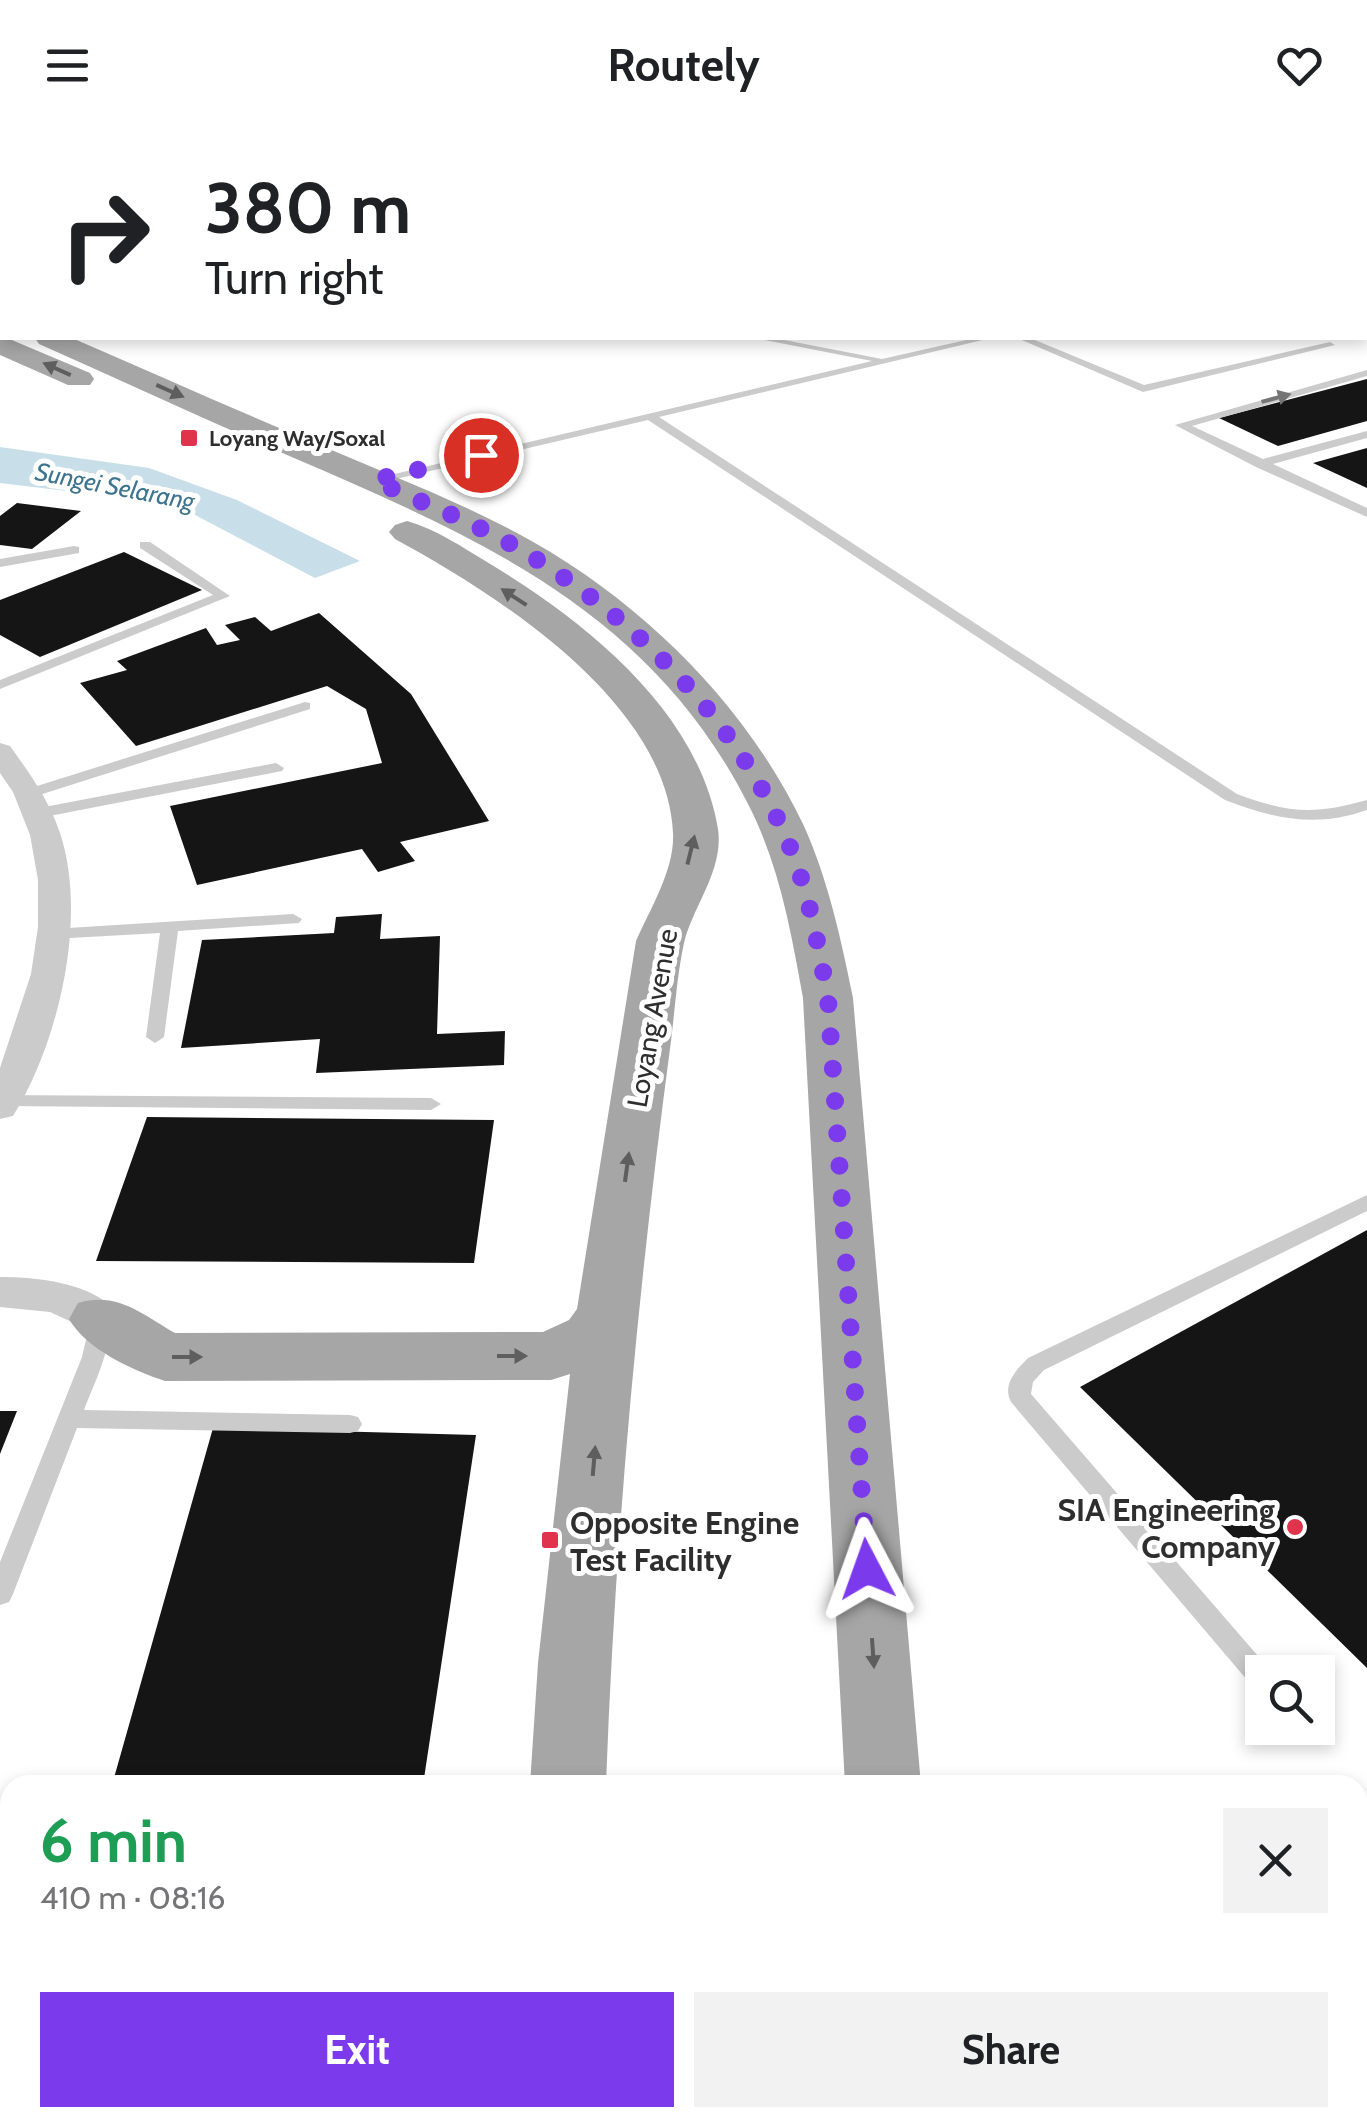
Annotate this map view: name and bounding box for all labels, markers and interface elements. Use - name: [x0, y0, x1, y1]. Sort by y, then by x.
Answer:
- icon: menu: [40, 38, 95, 93]
- text: Routely: [607, 38, 760, 92]
- icon: heart: [1272, 38, 1327, 93]
- text: 380 m: [205, 165, 411, 251]
- icon: right: [40, 170, 170, 300]
- text: Turn right: [205, 251, 384, 305]
- one-way arrow: [42, 361, 72, 377]
- one-way arrow: [155, 383, 185, 399]
- one-way arrow: [1261, 390, 1292, 405]
- pin: [439, 413, 524, 498]
- place label: Loyang Way/Soxal: [209, 425, 385, 452]
- marker: Loyang Way/Soxal: [178, 427, 200, 449]
- icon: arrive: [454, 428, 509, 483]
- water label: Sungei Selarang: [33, 456, 199, 516]
- one-way arrow: [501, 588, 528, 606]
- one-way arrow: [684, 834, 699, 865]
- street label: Loyang Avenue: [620, 926, 684, 1110]
- one-way arrow: [619, 1151, 635, 1182]
- one-way arrow: [496, 1348, 528, 1364]
- one-way arrow: [171, 1349, 203, 1365]
- one-way arrow: [586, 1445, 602, 1477]
- place label: SIA Engineering Company: [1058, 1490, 1276, 1566]
- place label: Opposite Engine Test Facility: [570, 1503, 799, 1579]
- marker: SIA Engineering Company: [1284, 1516, 1306, 1538]
- position arrow: [815, 1517, 919, 1621]
- marker: Opposite Engine Test Facility: [539, 1529, 561, 1551]
- one-way arrow: [865, 1638, 881, 1670]
- map controls: [1245, 1655, 1335, 1745]
- button: search: [1245, 1655, 1335, 1745]
- text: 6 min: [40, 1804, 187, 1877]
- button: close: [1223, 1808, 1328, 1913]
- text: 410 m · 08:16: [40, 1878, 226, 1917]
- button: Exit: [40, 1992, 674, 2107]
- button: Share: [694, 1992, 1328, 2107]

